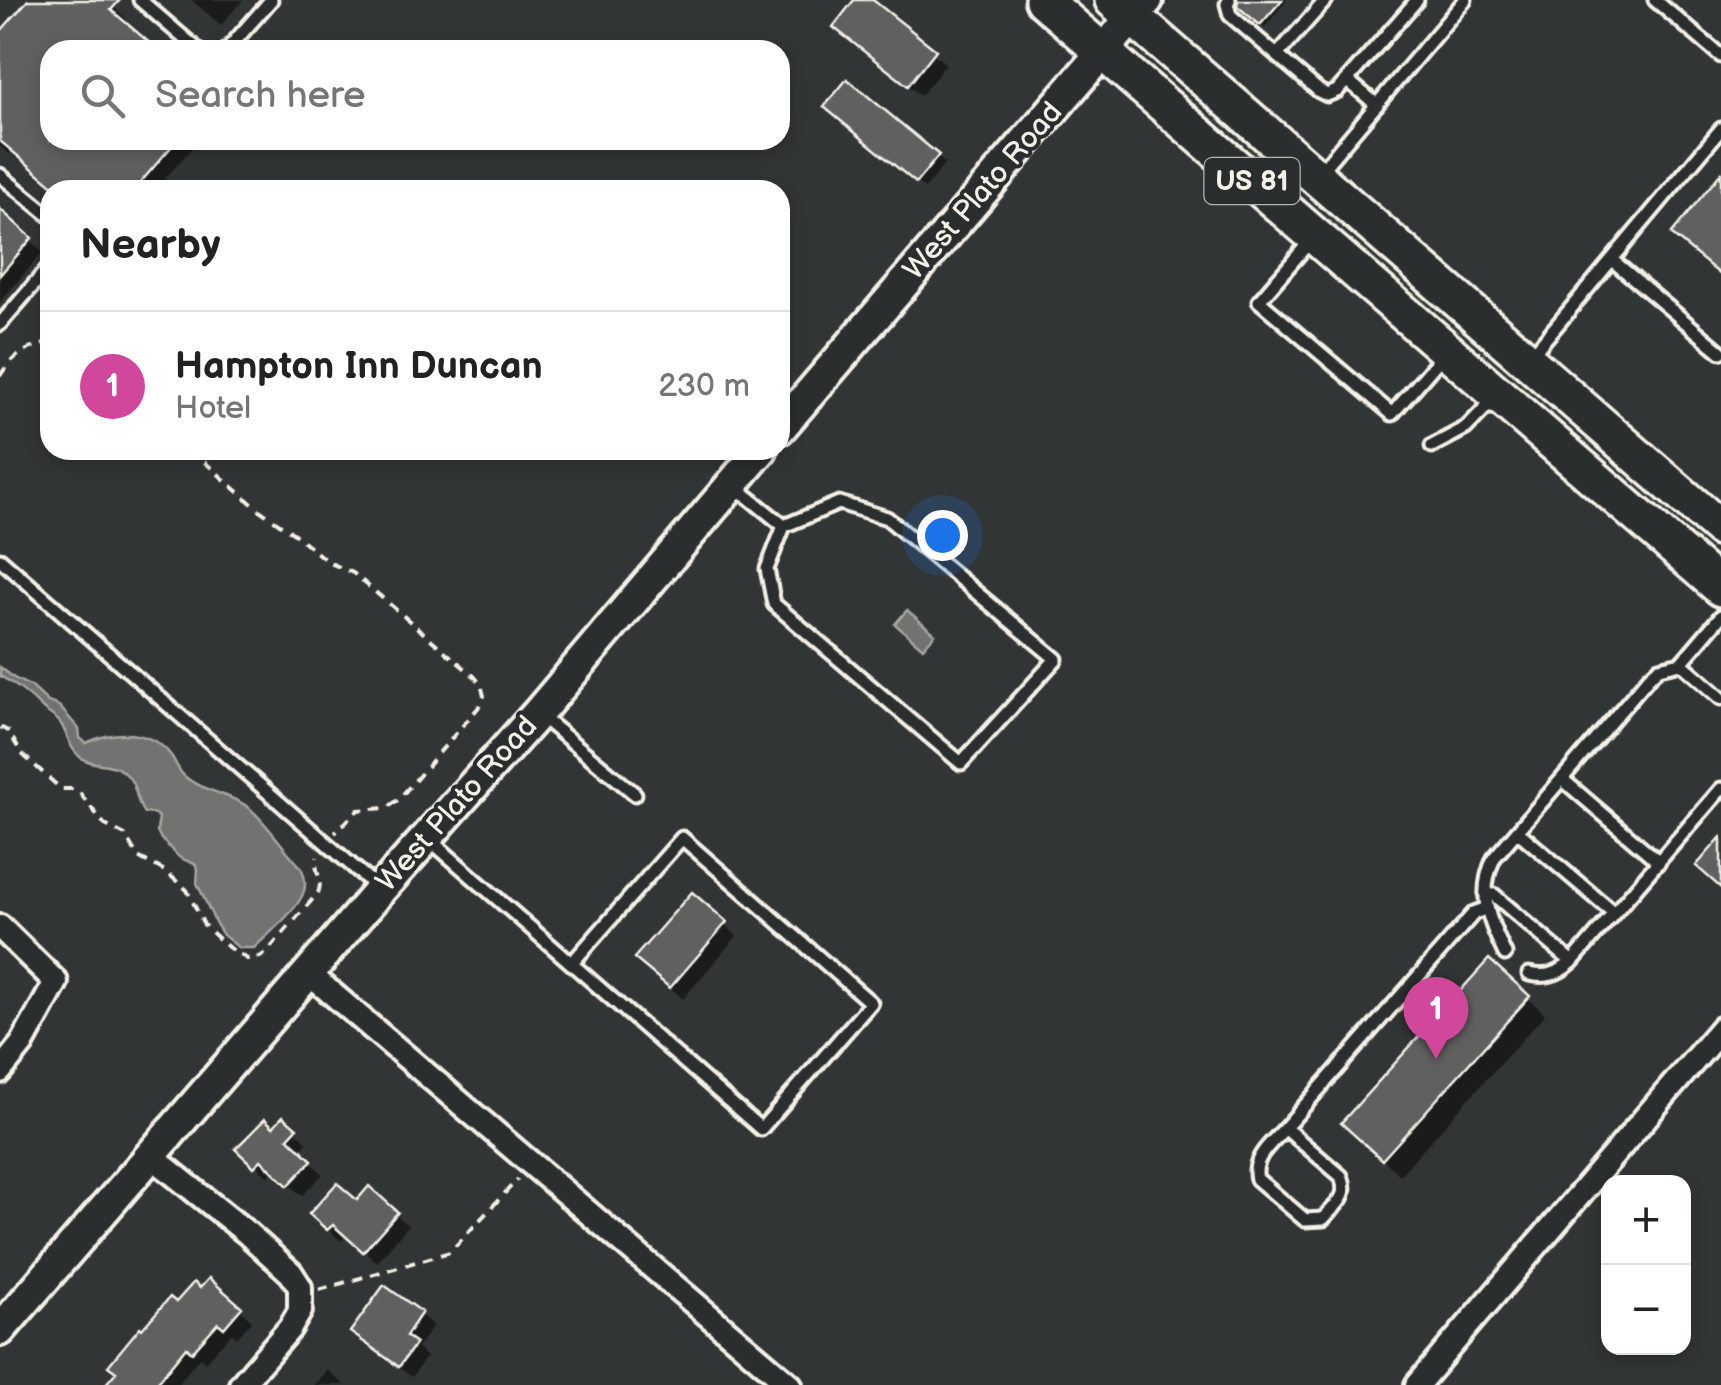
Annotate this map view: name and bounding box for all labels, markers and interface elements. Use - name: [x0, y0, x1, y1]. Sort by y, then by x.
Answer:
- search box: [40, 40, 790, 150]
- icon: search: [75, 68, 130, 123]
- text: Search here: [155, 73, 366, 118]
- street label: West Plato Road: [896, 95, 1070, 287]
- road number: US 81: [1204, 158, 1300, 204]
- text: Nearby: [80, 220, 220, 271]
- text: Hampton Inn Duncan: [175, 344, 543, 389]
- text: 1: [106, 367, 119, 406]
- text: 230 m: [658, 367, 750, 406]
- text: Hotel: [175, 389, 251, 428]
- your location: [917, 510, 968, 561]
- street label: West Plato Road: [369, 709, 545, 899]
- pin: 1: [1404, 976, 1468, 1059]
- map controls: [1601, 1175, 1691, 1355]
- button: +: [1601, 1175, 1691, 1265]
- button: −: [1601, 1265, 1691, 1355]

